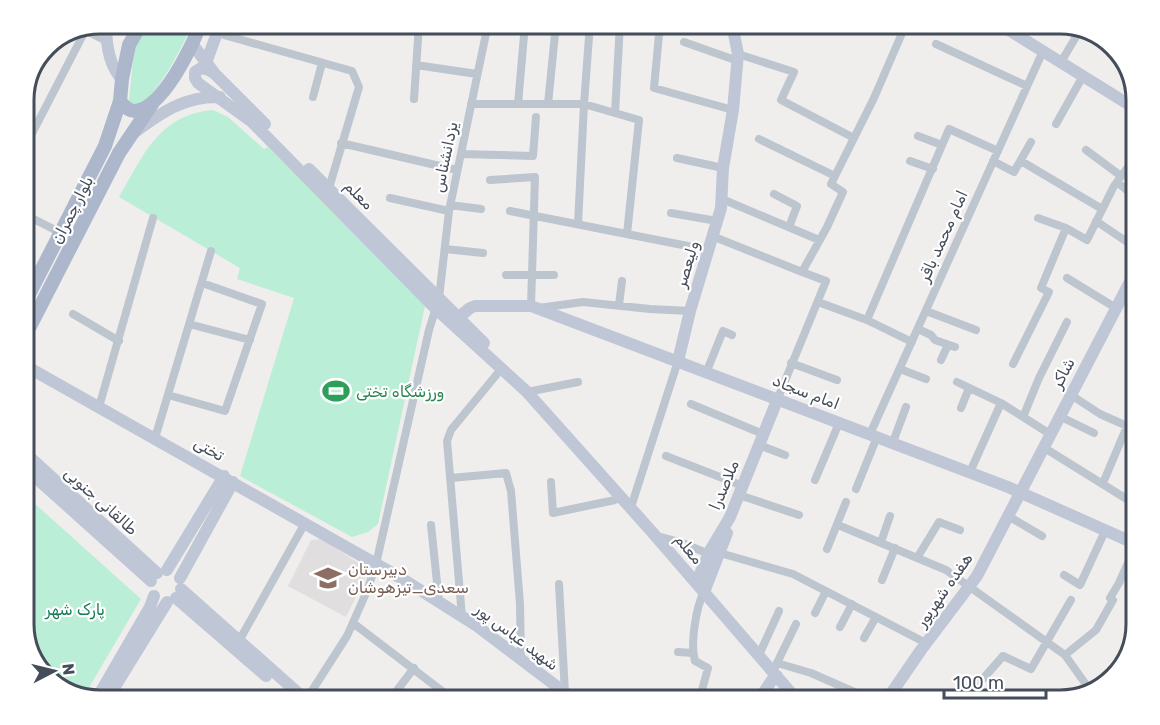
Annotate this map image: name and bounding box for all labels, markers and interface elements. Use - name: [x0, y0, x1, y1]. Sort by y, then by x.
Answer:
- street label: یزدانشناس: [428, 120, 463, 194]
- street label: بلوار چمران: [47, 173, 98, 248]
- street label: معلم: [340, 176, 378, 214]
- street label: امام محمد باقر: [914, 187, 973, 286]
- street label: ولیعصر: [671, 238, 704, 291]
- street label: شاکر: [1047, 355, 1080, 393]
- street label: امام سجاد: [770, 371, 842, 414]
- sports icon: ورزشگاه تختی: [321, 376, 351, 406]
- place label: ورزشگاه تختی: [356, 382, 444, 402]
- street label: تختی: [190, 433, 228, 465]
- street label: ملاصدرا: [705, 457, 744, 513]
- street label: طالقانی جنوبی: [60, 463, 142, 540]
- street label: معلم: [670, 530, 707, 569]
- street label: هفده شهریور: [911, 549, 977, 632]
- place label: دبیرستان سعدی_تیزهوشان: [348, 560, 469, 598]
- school or university icon: دبیرستان سعدی_تیزهوشان: [313, 563, 343, 593]
- street label: شهید عباس پور: [470, 599, 562, 675]
- park label: پارک شهر: [44, 600, 105, 620]
- north arrow: [24, 641, 84, 701]
- text: N: [58, 662, 79, 676]
- scale bar: [944, 662, 1046, 700]
- text: 100 m: [953, 672, 1004, 694]

